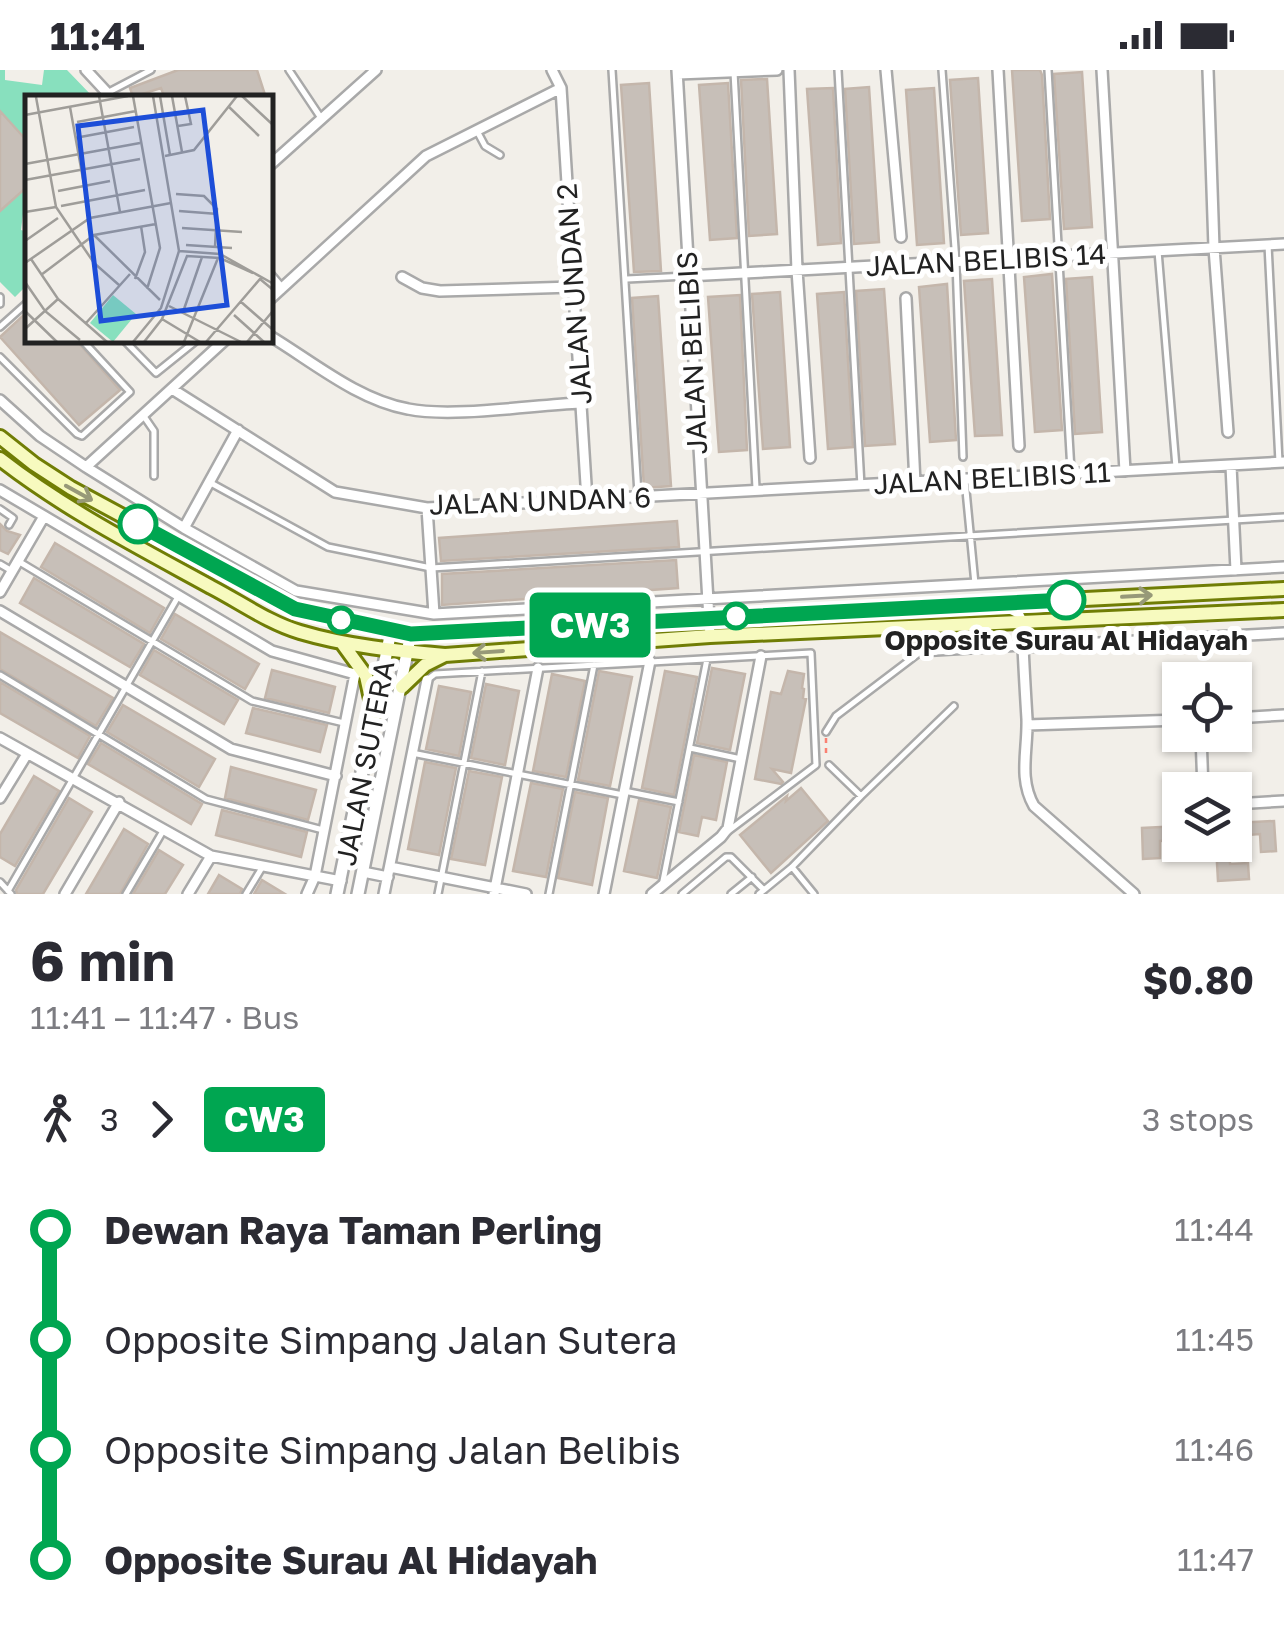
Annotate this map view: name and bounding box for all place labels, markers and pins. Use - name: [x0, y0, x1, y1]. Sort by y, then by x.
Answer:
- unlabelled marker: [119, 505, 157, 543]
- marker: Opposite Surau Al Hidayah: [1047, 581, 1085, 619]
- unlabelled marker: [723, 603, 749, 629]
- unlabelled marker: [328, 607, 354, 633]
- place label: Opposite Surau Al Hidayah: [884, 623, 1248, 656]

